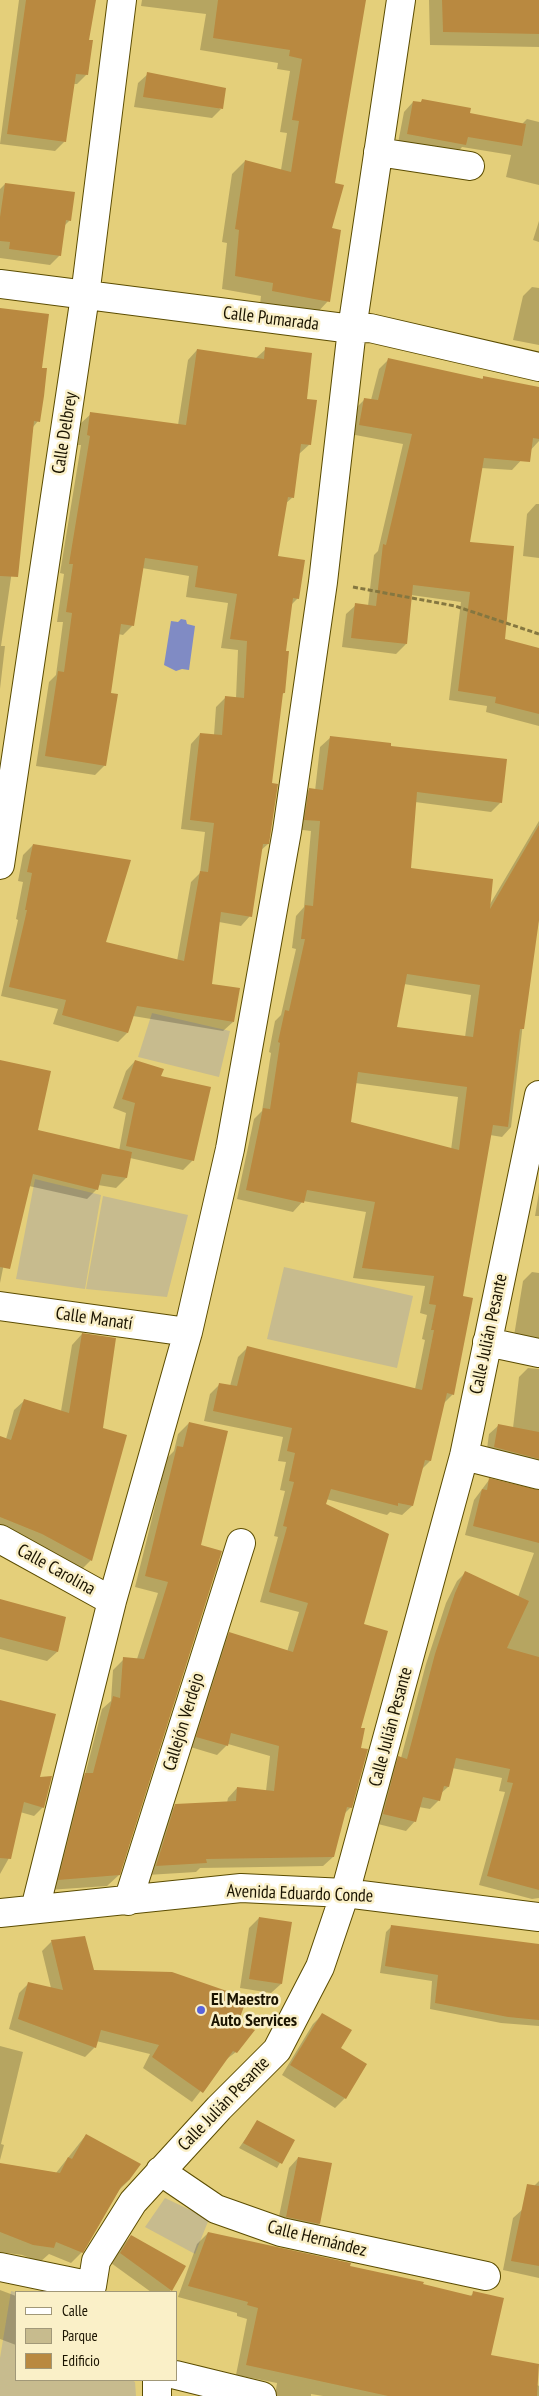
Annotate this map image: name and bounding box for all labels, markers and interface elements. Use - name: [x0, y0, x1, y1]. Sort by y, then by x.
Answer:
- street label: Calle Pumarada: [222, 302, 320, 336]
- street label: Calle Delbrey: [48, 391, 82, 475]
- street label: Calle Julián Pesante: [466, 1272, 512, 1396]
- street label: Calle Manatí: [54, 1303, 134, 1335]
- street label: Calle Carolina: [13, 1540, 99, 1600]
- street label: Calle Julián Pesante: [365, 1665, 417, 1789]
- street label: Callejón Verdejo: [159, 1671, 209, 1773]
- street label: Avenida Eduardo Conde: [226, 1881, 374, 1907]
- place label: El Maestro Auto Services: [211, 1989, 297, 2032]
- marker: El Maestro Auto Services: [195, 2004, 207, 2016]
- street label: Calle Julián Pesante: [174, 2052, 274, 2156]
- street label: Calle Hernández: [265, 2216, 369, 2262]
- legend: [15, 2291, 178, 2381]
- text: Calle: [62, 2301, 88, 2320]
- text: Parque: [62, 2326, 98, 2345]
- text: Edificio: [62, 2351, 100, 2370]

